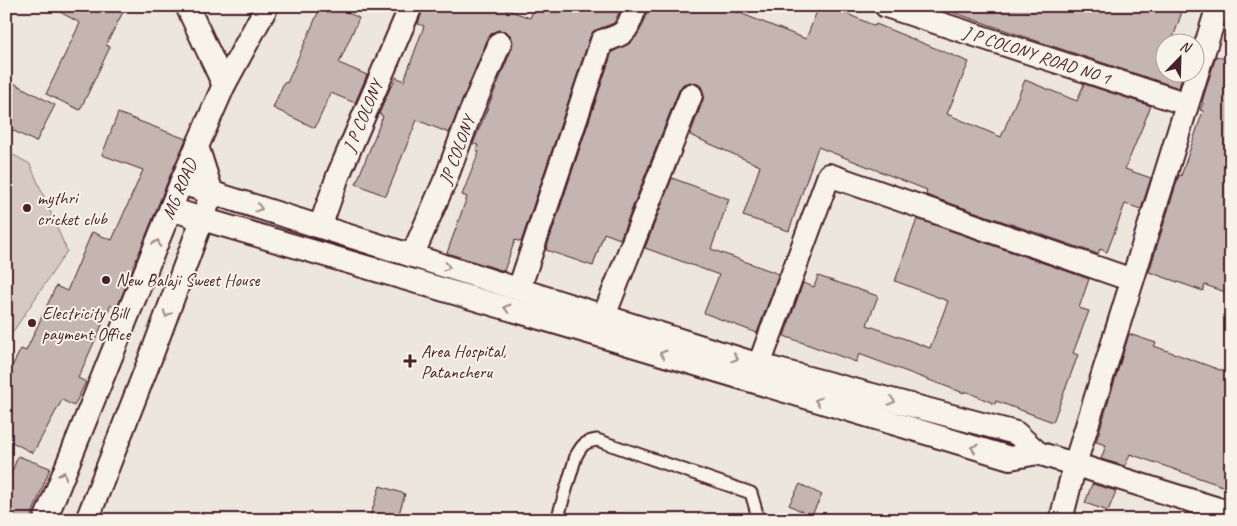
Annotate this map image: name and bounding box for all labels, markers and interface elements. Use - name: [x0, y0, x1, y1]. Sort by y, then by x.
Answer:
- street label: J P COLONY ROAD NO 1: [960, 20, 1114, 89]
- north arrow: [1154, 32, 1204, 82]
- text: N: [1178, 37, 1194, 57]
- street label: J P COLONY: [338, 74, 389, 156]
- street label: JP COLONY: [434, 110, 481, 188]
- street label: MG ROAD: [157, 154, 202, 222]
- place label: mythri cricket club: [37, 187, 108, 230]
- marker: mythri cricket club: [21, 202, 33, 214]
- one-way arrow: [254, 202, 262, 212]
- one-way arrow: [151, 239, 161, 248]
- one-way arrow: [442, 261, 451, 271]
- place label: New Balaji Sweet House: [116, 269, 261, 291]
- marker: New Balaji Sweet House: [100, 274, 112, 286]
- place label: Electricity Bill payment Office: [42, 302, 132, 345]
- one-way arrow: [503, 303, 511, 314]
- one-way arrow: [162, 309, 173, 318]
- marker: Electricity Bill payment Office: [26, 317, 38, 329]
- place label: Area Hospital, Patancheru: [421, 340, 506, 383]
- one-way arrow: [659, 350, 667, 360]
- one-way arrow: [731, 352, 739, 362]
- marker: Area Hospital, Patancheru: [403, 354, 417, 368]
- one-way arrow: [888, 395, 896, 405]
- one-way arrow: [815, 396, 823, 406]
- one-way arrow: [970, 443, 979, 453]
- one-way arrow: [58, 471, 68, 479]

